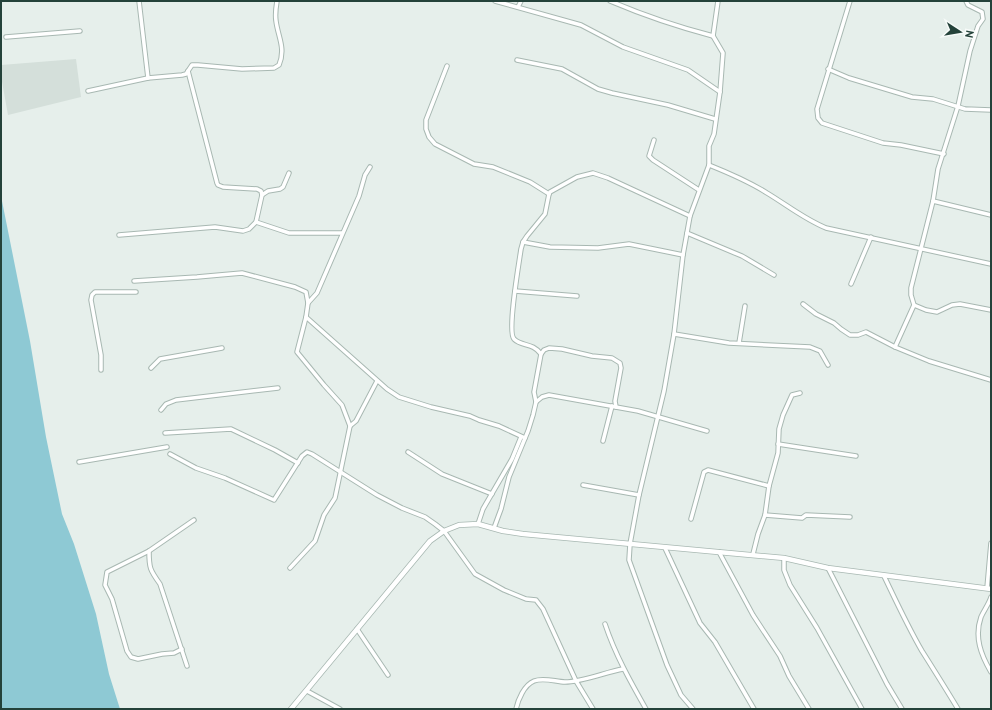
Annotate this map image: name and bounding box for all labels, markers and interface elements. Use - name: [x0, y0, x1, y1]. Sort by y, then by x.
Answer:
- north arrow: [940, 12, 980, 52]
- text: N: [962, 29, 977, 39]

